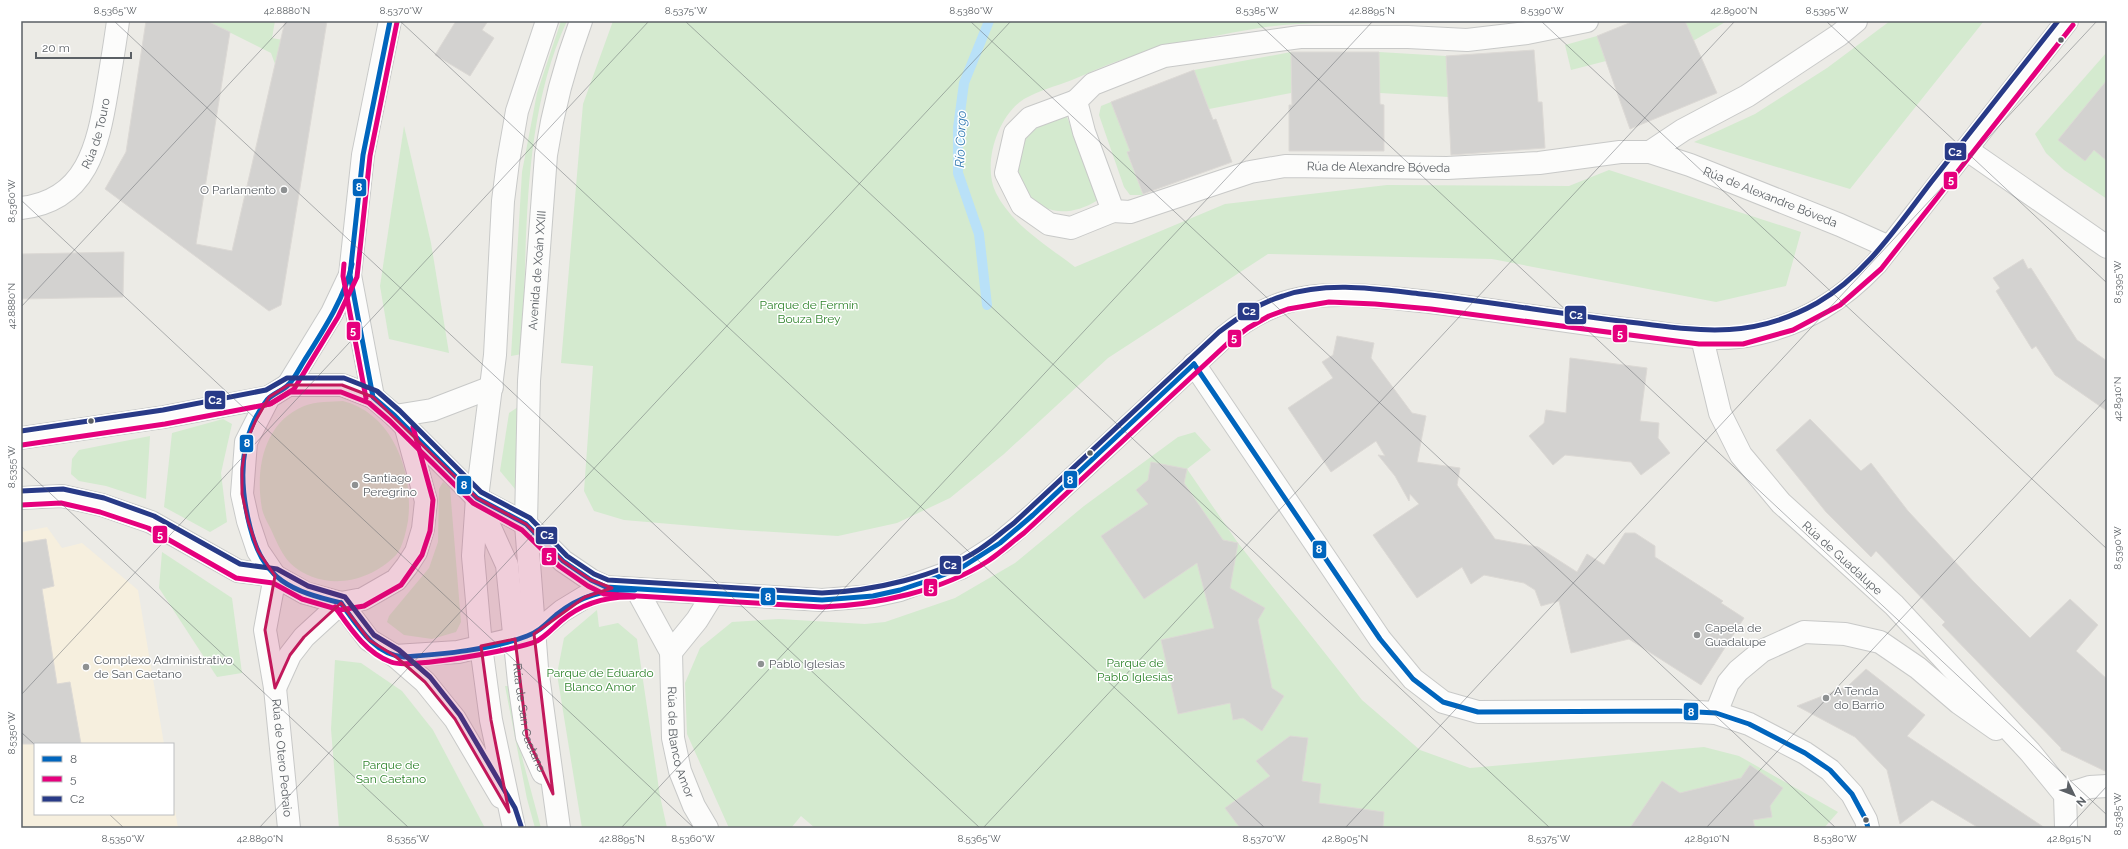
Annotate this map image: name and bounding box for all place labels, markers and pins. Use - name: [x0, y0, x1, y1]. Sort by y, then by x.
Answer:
- unlabelled marker: [2056, 35, 2066, 45]
- place label: O Parlamento: [200, 183, 276, 197]
- marker: O Parlamento: [279, 185, 289, 195]
- unlabelled marker: [86, 416, 96, 426]
- unlabelled marker: [1085, 448, 1095, 458]
- place label: Santiago Peregrino: [363, 471, 417, 499]
- marker: Santiago Peregrino: [350, 480, 360, 490]
- place label: Capela de Guadalupe: [1705, 621, 1766, 649]
- marker: Capela de Guadalupe: [1692, 630, 1702, 640]
- place label: Complexo Administrativo de San Caetano: [94, 653, 233, 681]
- place label: Pablo Iglesias: [769, 657, 845, 671]
- marker: Pablo Iglesias: [756, 659, 766, 669]
- marker: Complexo Administrativo de San Caetano: [81, 662, 91, 672]
- place label: A Tenda do Barrio: [1834, 684, 1884, 712]
- marker: A Tenda do Barrio: [1821, 693, 1831, 703]
- unlabelled marker: [1861, 815, 1871, 825]

